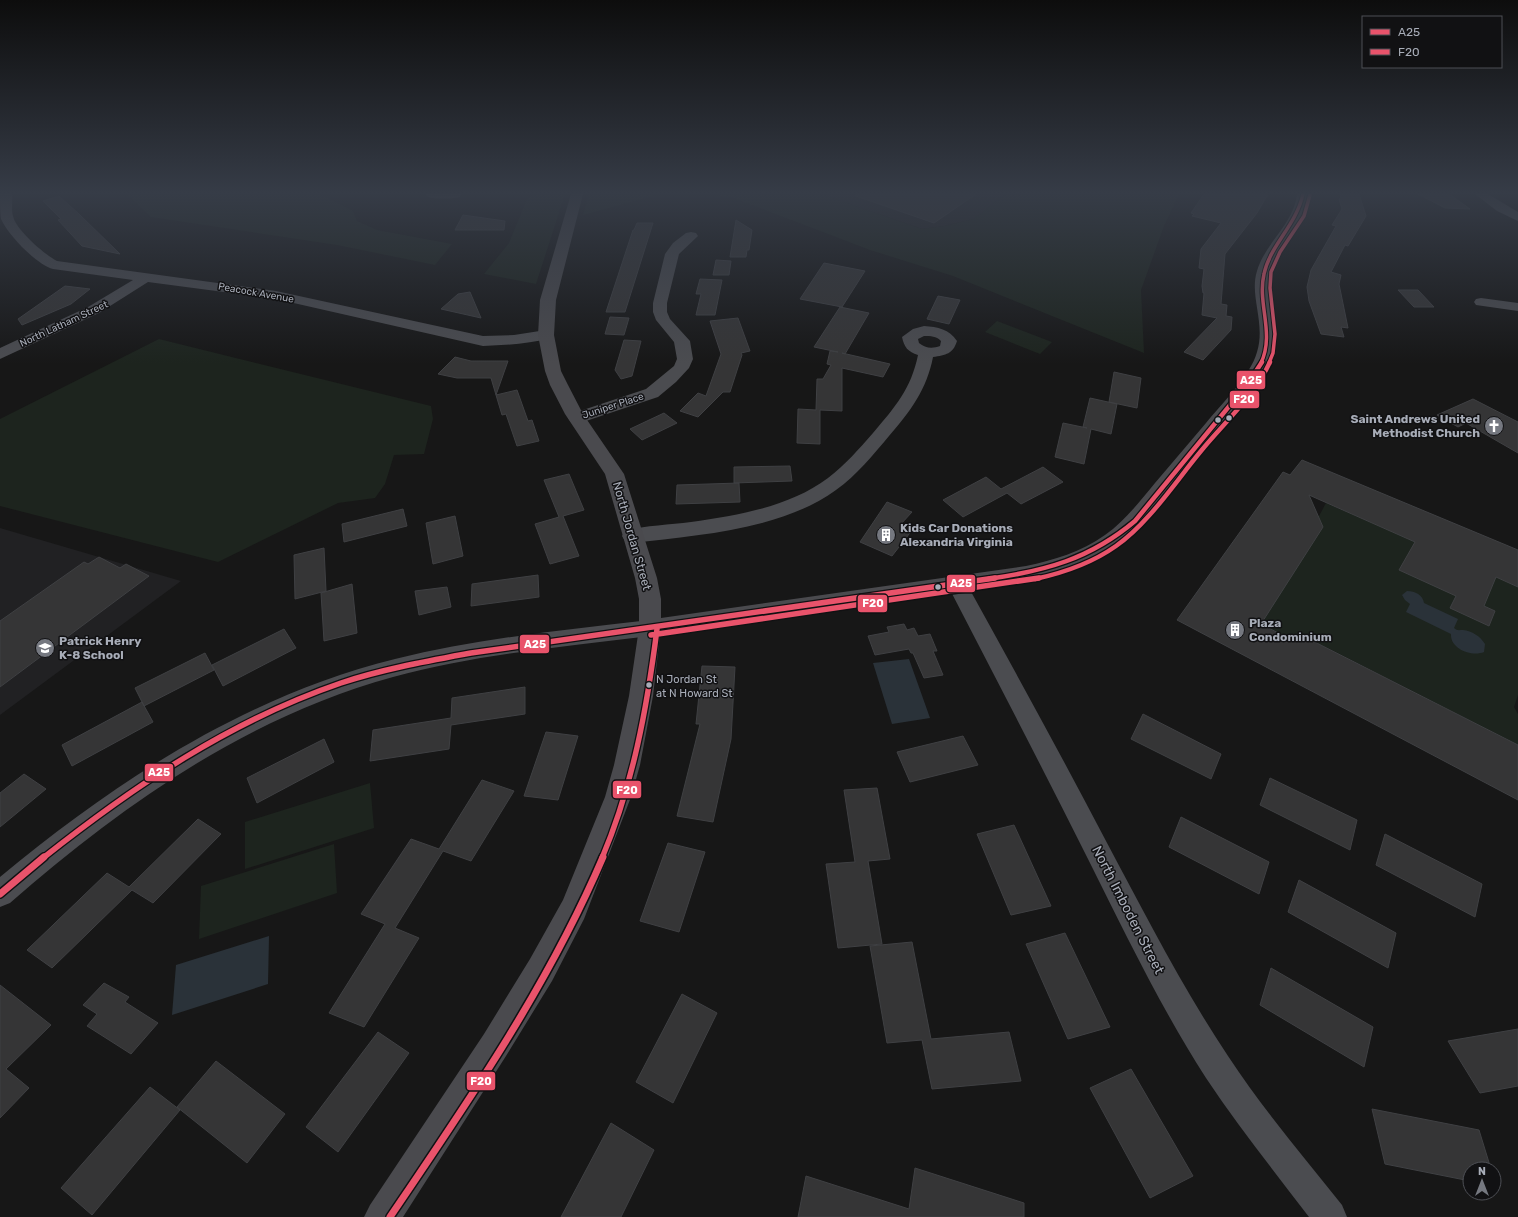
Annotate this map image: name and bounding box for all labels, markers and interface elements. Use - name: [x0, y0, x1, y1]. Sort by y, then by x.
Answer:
- legend: [1362, 16, 1502, 68]
- text: A25: [1398, 25, 1420, 39]
- text: F20: [1398, 45, 1420, 59]
- street label: Peacock Avenue: [217, 280, 295, 306]
- street label: North Latham Street: [18, 298, 110, 350]
- line badge: A25: [1236, 370, 1266, 390]
- text: A25: [1240, 374, 1262, 387]
- street label: Juniper Place: [581, 390, 646, 422]
- line badge: F20: [1229, 390, 1260, 409]
- text: F20: [1233, 393, 1255, 406]
- place label: Saint Andrews United Methodist Church: [1351, 412, 1480, 440]
- unlabelled marker: [1224, 413, 1234, 423]
- unlabelled marker: [1213, 415, 1223, 425]
- church icon: Saint Andrews United Methodist Church: [1483, 415, 1505, 437]
- street label: North Jordan Street: [610, 480, 654, 592]
- place label: Kids Car Donations Alexandria Virginia: [900, 521, 1013, 549]
- building icon: Kids Car Donations Alexandria Virginia: [875, 524, 897, 546]
- line badge: A25: [946, 574, 976, 593]
- text: A25: [950, 577, 972, 590]
- unlabelled marker: [933, 582, 943, 592]
- line badge: F20: [857, 594, 888, 613]
- text: F20: [862, 597, 884, 610]
- place label: Plaza Condominium: [1249, 616, 1332, 644]
- building icon: Plaza Condominium: [1224, 619, 1246, 641]
- place label: Patrick Henry K-8 School: [59, 634, 141, 662]
- line badge: A25: [519, 634, 550, 654]
- school or university icon: Patrick Henry K-8 School: [34, 637, 56, 659]
- text: A25: [524, 638, 546, 651]
- place label: N Jordan St at N Howard St: [656, 673, 733, 700]
- marker: N Jordan St at N Howard St: [644, 680, 654, 690]
- line badge: A25: [144, 763, 174, 782]
- text: A25: [148, 766, 170, 779]
- line badge: F20: [612, 780, 642, 799]
- text: F20: [616, 784, 638, 797]
- street label: North Imboden Street: [1088, 843, 1168, 977]
- line badge: F20: [466, 1071, 496, 1091]
- text: F20: [470, 1075, 492, 1088]
- north arrow: [1462, 1161, 1502, 1201]
- text: N: [1478, 1165, 1486, 1178]

